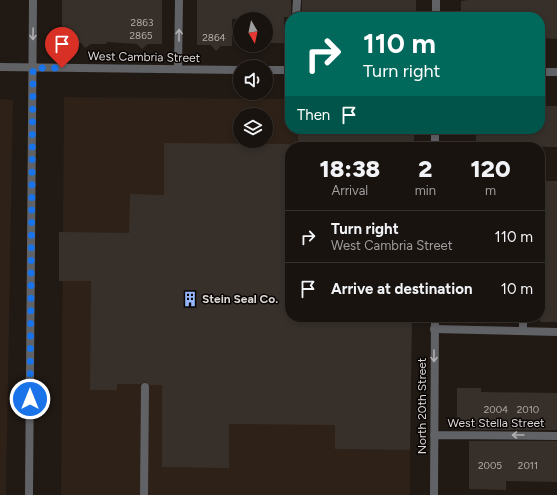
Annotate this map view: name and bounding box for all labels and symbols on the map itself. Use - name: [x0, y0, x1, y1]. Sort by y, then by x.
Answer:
- north arrow: [233, 12, 273, 52]
- house number: 2863: [131, 16, 153, 29]
- one-way arrow: [29, 27, 37, 40]
- pin: [45, 27, 79, 68]
- house number: 2865: [129, 29, 153, 42]
- one-way arrow: [175, 29, 183, 42]
- house number: 2864: [202, 31, 226, 44]
- street label: West Cambria Street: [88, 49, 201, 65]
- building icon: Stein Seal Co.: [181, 290, 199, 308]
- place label: Stein Seal Co.: [202, 292, 278, 306]
- one-way arrow: [430, 349, 438, 362]
- street label: North 20th Street: [415, 357, 429, 454]
- position arrow: [9, 378, 51, 420]
- house number: 2004: [484, 403, 508, 416]
- house number: 2010: [517, 403, 539, 416]
- street label: West Stella Street: [447, 416, 545, 430]
- one-way arrow: [512, 431, 525, 439]
- house number: 2005: [478, 459, 502, 472]
- house number: 2011: [518, 459, 538, 472]

